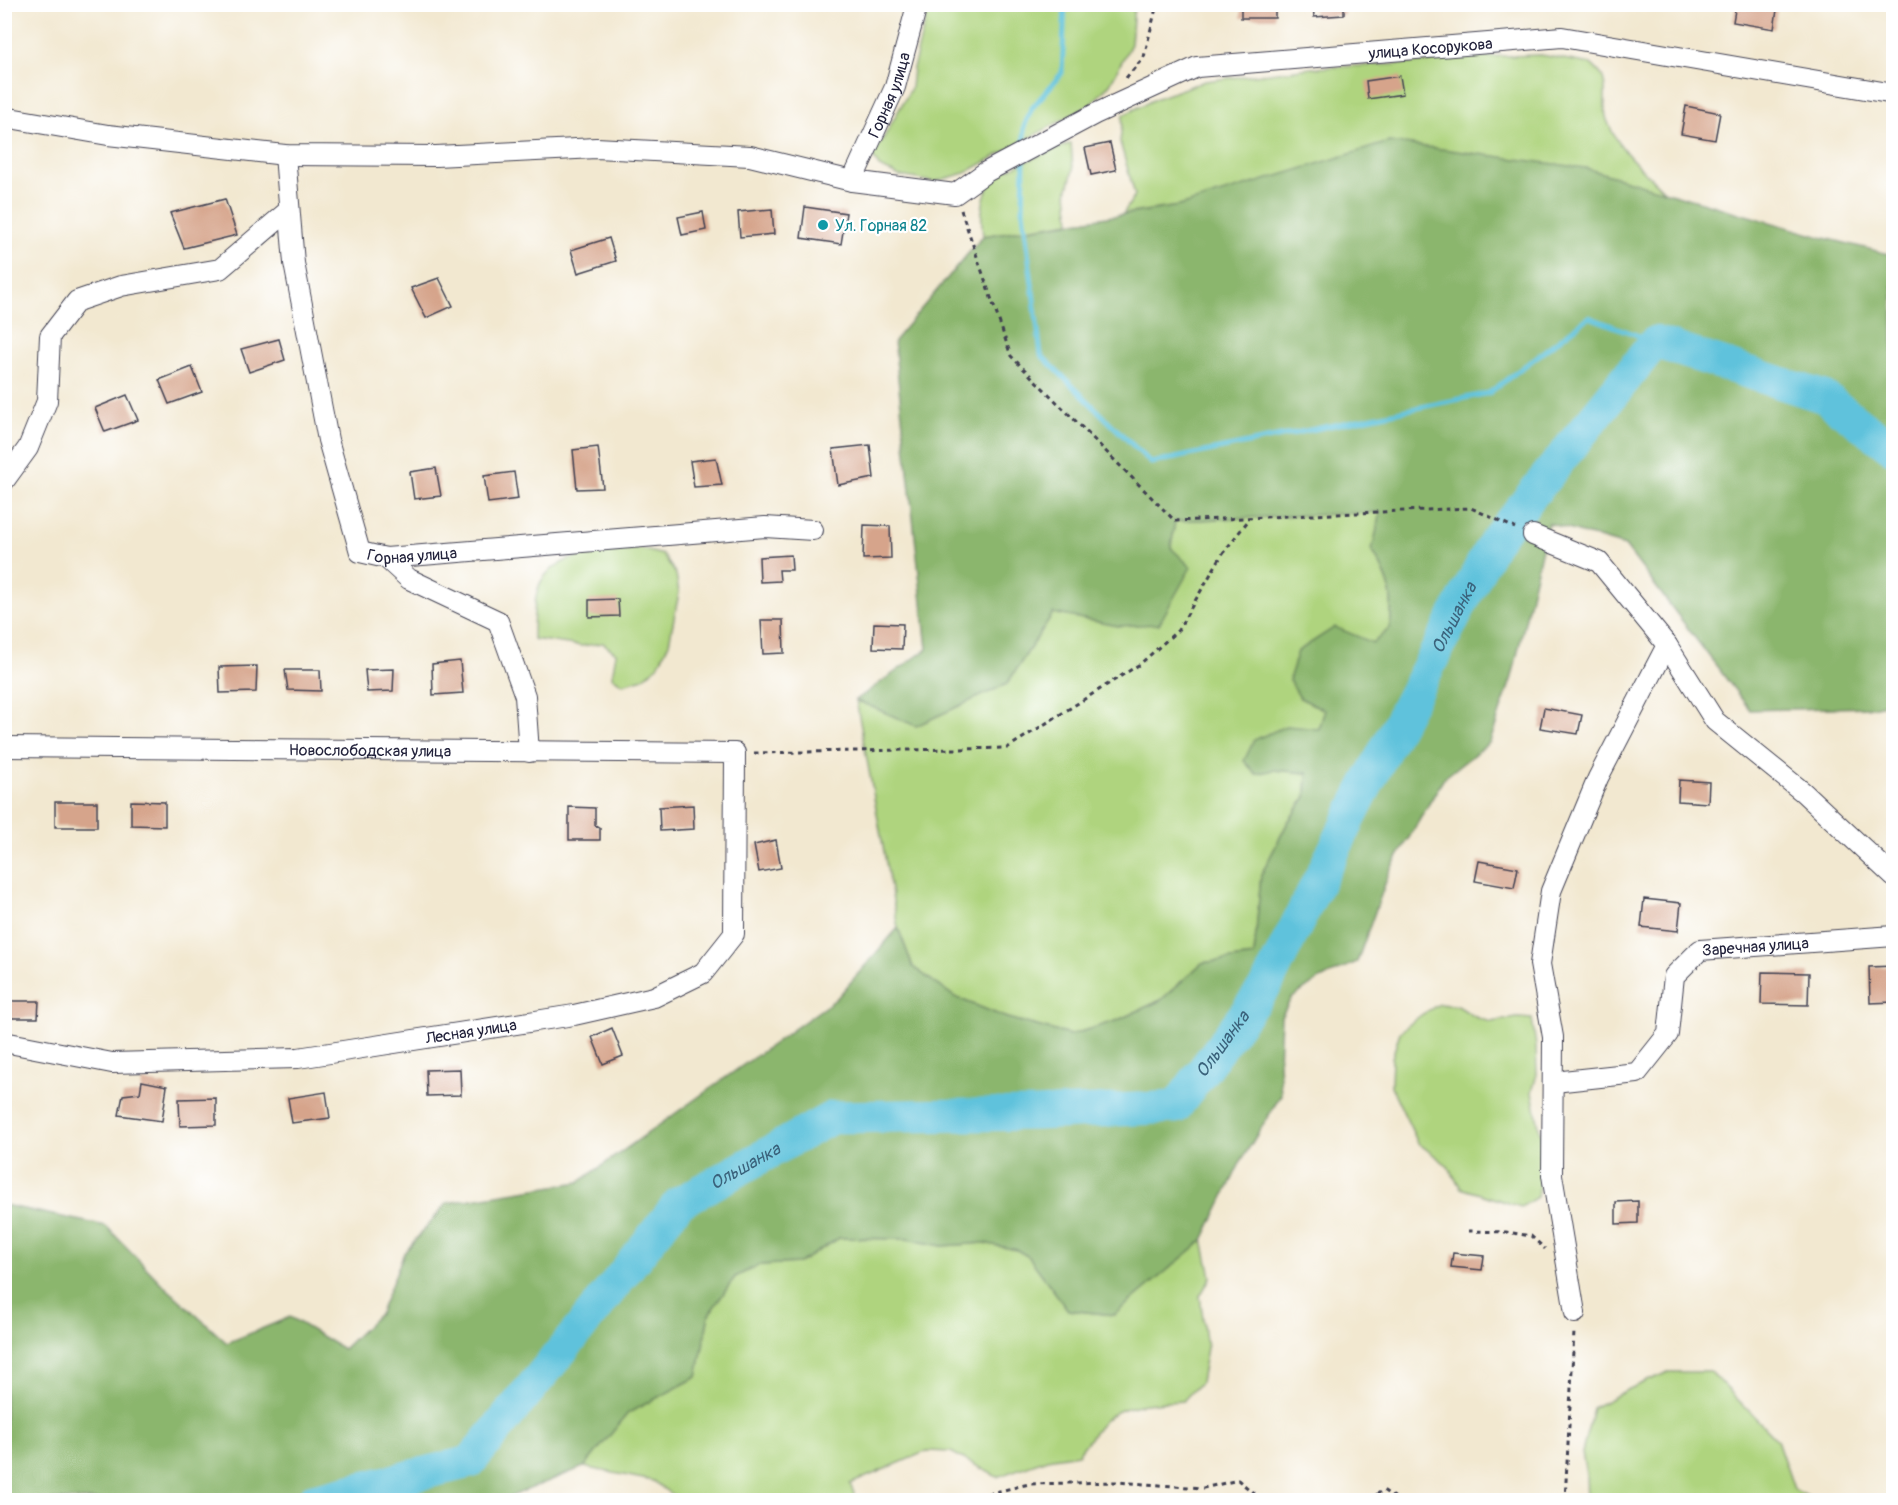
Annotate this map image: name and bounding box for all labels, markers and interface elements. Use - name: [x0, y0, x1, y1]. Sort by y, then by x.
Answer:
- street label: улица Косорукова: [1367, 34, 1493, 64]
- street label: Горная улица: [864, 50, 915, 141]
- place label: Ул. Горная 82: [835, 216, 927, 236]
- marker: Ул. Горная 82: [816, 218, 830, 232]
- street label: Горная улица: [365, 543, 458, 569]
- water label: Ольшанка: [1426, 577, 1483, 658]
- street label: Новослободская улица: [289, 740, 451, 762]
- street label: Заречная улица: [1701, 933, 1810, 961]
- water label: Ольшанка: [1191, 1005, 1256, 1082]
- street label: Лесная улица: [423, 1015, 518, 1049]
- water label: Ольшанка: [706, 1137, 786, 1195]

